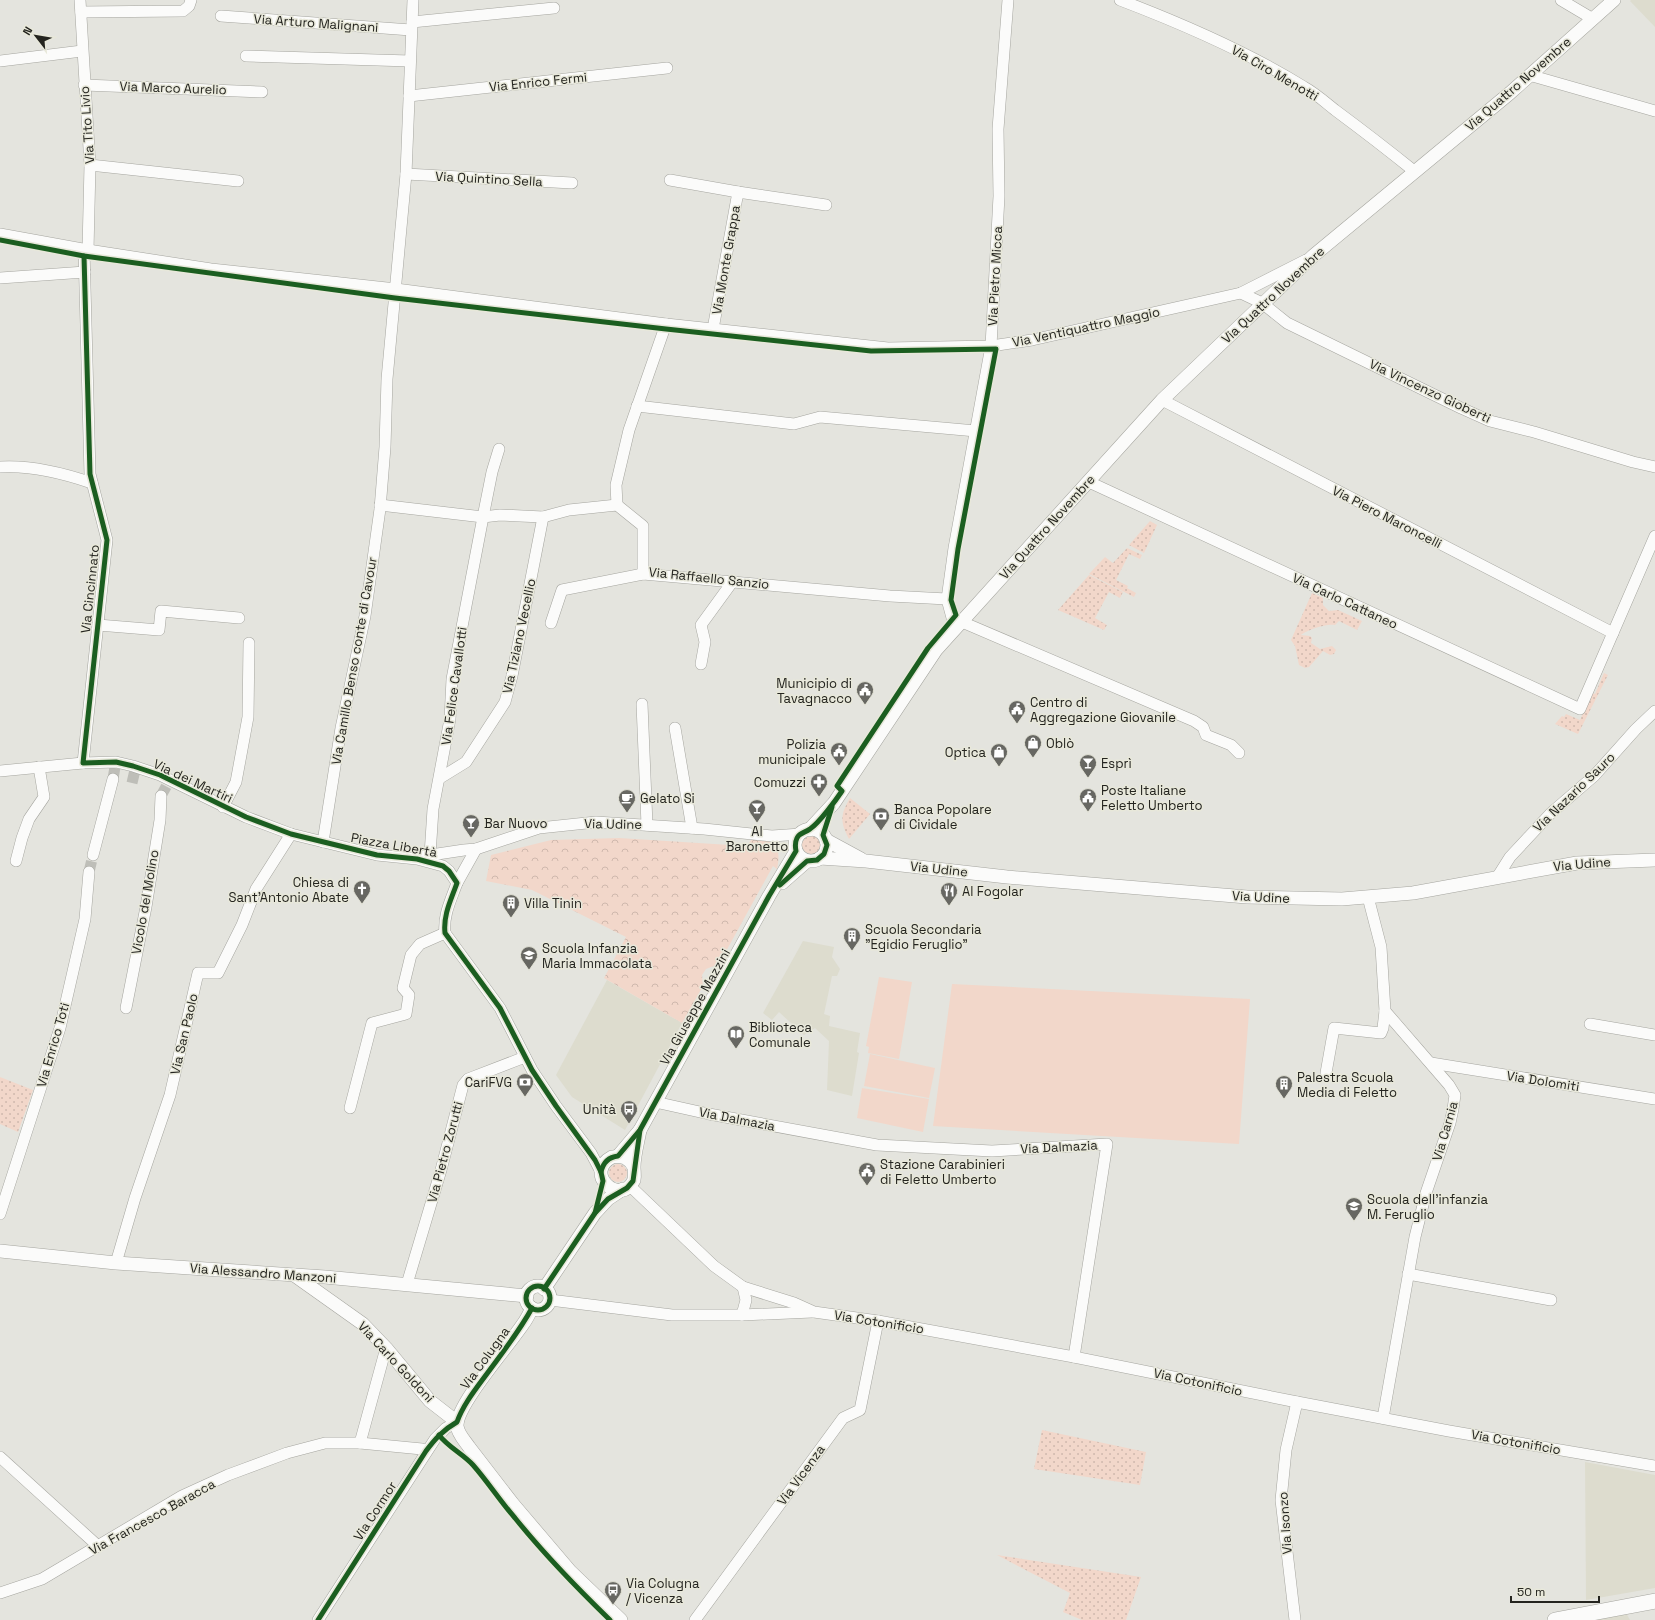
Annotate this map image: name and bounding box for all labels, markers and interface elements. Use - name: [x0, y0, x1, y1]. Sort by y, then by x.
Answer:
- street label: Via Arturo Malignani: [253, 10, 379, 36]
- north arrow: [16, 16, 56, 56]
- text: N: [20, 24, 35, 38]
- street label: Via Quattro Novembre: [1461, 33, 1575, 135]
- street label: Via Ciro Menotti: [1228, 41, 1322, 105]
- street label: Via Enrico Fermi: [488, 68, 588, 96]
- street label: Via Marco Aurelio: [119, 78, 227, 98]
- street label: Via Tito Livio: [76, 85, 98, 165]
- street label: Via Quintino Sella: [435, 168, 544, 190]
- street label: Via Monte Grappa: [708, 203, 744, 316]
- street label: Via Pietro Micca: [984, 225, 1006, 326]
- street label: Via Quattro Novembre: [1218, 243, 1328, 347]
- street label: Via Ventiquattro Maggio: [1011, 303, 1161, 351]
- street label: Via Vincenzo Gioberti: [1366, 355, 1494, 427]
- street label: Via Quattro Novembre: [995, 471, 1099, 583]
- street label: Via Piero Maroncelli: [1329, 482, 1445, 552]
- street label: Via Cincinnato: [77, 544, 103, 634]
- street label: Via Camillo Benso conte di Cavour: [327, 556, 381, 766]
- street label: Via Raffaello Sanzio: [648, 563, 770, 593]
- street label: Via Carlo Cattaneo: [1290, 569, 1400, 633]
- street label: Via Tiziano Vecellio: [498, 577, 540, 695]
- street label: Via Felice Cavallotti: [437, 626, 471, 746]
- place label: Municipio di Tavagnacco: [776, 675, 852, 707]
- public building icon: Municipio di Tavagnacco: [855, 680, 875, 705]
- place label: Centro di Aggregazione Giovanile: [1030, 694, 1176, 726]
- public building icon: Centro di Aggregazione Giovanile: [1007, 699, 1027, 724]
- shop icon: Oblò: [1023, 733, 1043, 758]
- place label: Oblò: [1046, 735, 1074, 752]
- place label: Polizia municipale: [758, 736, 827, 768]
- public building icon: Polizia municipale: [829, 741, 849, 766]
- shop icon: Optica: [989, 742, 1009, 767]
- place label: Optica: [945, 744, 987, 761]
- street label: Via Nazario Sauro: [1529, 748, 1619, 836]
- bar icon: Esprì: [1078, 753, 1098, 778]
- street label: Via dei Martiri: [151, 755, 235, 807]
- place label: Esprì: [1101, 755, 1132, 772]
- pharmacy icon: Comuzzi: [809, 772, 829, 797]
- place label: Comuzzi: [754, 774, 806, 791]
- place label: Poste Italiane Feletto Umberto: [1101, 782, 1203, 814]
- public building icon: Poste Italiane Feletto Umberto: [1078, 787, 1098, 812]
- cafe icon: Gelato Si: [617, 788, 637, 813]
- place label: Gelato Si: [640, 790, 695, 807]
- bar icon: Al Baronetto: [747, 798, 767, 823]
- place label: Banca Popolare di Cividale: [894, 801, 992, 833]
- bank icon: Banca Popolare di Cividale: [871, 806, 891, 831]
- bar icon: Bar Nuovo: [461, 813, 481, 838]
- place label: Bar Nuovo: [484, 815, 547, 832]
- street label: Via Udine: [584, 815, 642, 833]
- place label: Al Baronetto: [726, 823, 788, 855]
- street label: Piazza Libertà: [349, 829, 439, 861]
- street label: Vicolo del Molino: [127, 848, 163, 956]
- street label: Via Udine: [1552, 853, 1612, 875]
- street label: Via Udine: [909, 858, 969, 880]
- place label: Chiesa di Sant'Antonio Abate: [228, 874, 349, 906]
- church icon: Chiesa di Sant'Antonio Abate: [352, 879, 372, 904]
- restaurant icon: Al Fogolar: [939, 881, 959, 906]
- place label: Al Fogolar: [962, 883, 1024, 900]
- street label: Via Udine: [1232, 887, 1290, 907]
- building icon: Villa Tinin: [501, 893, 521, 918]
- place label: Villa Tinin: [524, 895, 582, 912]
- place label: Scuola Secondaria "Egidio Feruglio": [865, 921, 982, 953]
- building icon: Scuola Secondaria "Egidio Feruglio": [842, 926, 862, 951]
- place label: Scuola Infanzia Maria Immacolata: [542, 940, 652, 972]
- school or university icon: Scuola Infanzia Maria Immacolata: [519, 945, 539, 970]
- street label: Via Giuseppe Mazzini: [656, 946, 734, 1068]
- street label: Via San Paolo: [166, 992, 202, 1076]
- street label: Via Enrico Toti: [33, 1001, 73, 1089]
- place label: Biblioteca Comunale: [749, 1019, 813, 1051]
- library icon: Biblioteca Comunale: [726, 1024, 746, 1049]
- street label: Via Dolomiti: [1505, 1067, 1581, 1095]
- place label: Palestra Scuola Media di Feletto: [1297, 1069, 1397, 1101]
- bank icon: CariFVG: [515, 1072, 535, 1097]
- place label: CariFVG: [465, 1074, 512, 1091]
- building icon: Palestra Scuola Media di Feletto: [1274, 1074, 1294, 1099]
- bus stop icon: Unità: [619, 1099, 639, 1124]
- street label: Via Carnia: [1428, 1099, 1462, 1163]
- street label: Via Pietro Zorutti: [423, 1100, 467, 1204]
- place label: Unità: [583, 1101, 617, 1118]
- street label: Via Dalmazia: [697, 1103, 777, 1135]
- street label: Via Dalmazia: [1020, 1136, 1099, 1158]
- place label: Stazione Carabinieri di Feletto Umberto: [880, 1156, 1005, 1188]
- public building icon: Stazione Carabinieri di Feletto Umberto: [857, 1161, 877, 1186]
- place label: Scuola dell'infanzia M. Feruglio: [1367, 1191, 1488, 1223]
- school or university icon: Scuola dell'infanzia M. Feruglio: [1344, 1196, 1364, 1221]
- street label: Via Alessandro Manzoni: [189, 1259, 337, 1287]
- street label: Via Cotonificio: [833, 1307, 925, 1337]
- street label: Via Carlo Goldoni: [354, 1318, 438, 1406]
- street label: Via Colugna: [457, 1323, 514, 1393]
- street label: Via Cotonificio: [1152, 1364, 1244, 1400]
- street label: Via Cotonificio: [1470, 1426, 1562, 1458]
- street label: Via Vicenza: [773, 1441, 829, 1509]
- street label: Via Francesco Baracca: [86, 1475, 219, 1559]
- street label: Via Cormor: [350, 1478, 401, 1544]
- street label: Via Isonzo: [1274, 1491, 1296, 1555]
- place label: Via Colugna / Vicenza: [626, 1575, 700, 1607]
- scale bar: [1511, 1578, 1599, 1604]
- bus stop icon: Via Colugna / Vicenza: [603, 1580, 623, 1605]
- text: 50 m: [1517, 1584, 1545, 1600]

